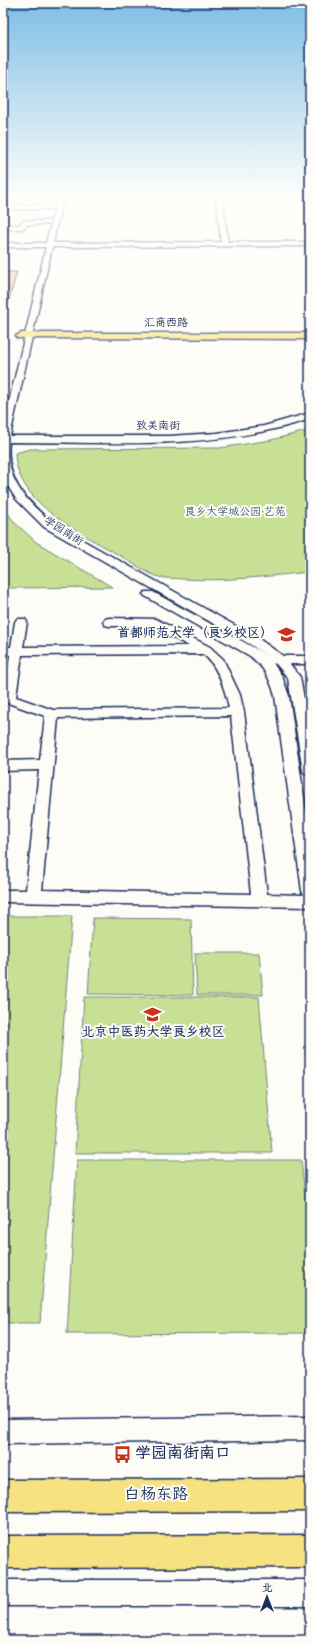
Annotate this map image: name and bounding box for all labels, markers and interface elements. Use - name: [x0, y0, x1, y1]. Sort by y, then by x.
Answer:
- street label: 汇商西路: [144, 316, 188, 332]
- street label: 致美南街: [136, 419, 181, 435]
- park label: 良乡大学城公园·艺苑: [184, 505, 286, 521]
- street label: 学园南街: [40, 514, 87, 551]
- school or university icon: 首都师范大学（良乡校区）: [276, 624, 296, 644]
- place label: 首都师范大学（良乡校区）: [117, 625, 273, 644]
- school or university icon: 北京中医药大学良乡校区: [143, 1004, 163, 1024]
- place label: 北京中医药大学良乡校区: [81, 1024, 225, 1043]
- place label: 学园南街南口: [135, 1443, 231, 1466]
- bus stop icon: 学园南街南口: [112, 1444, 132, 1464]
- street label: 白杨东路: [124, 1484, 188, 1507]
- north arrow: [247, 1577, 287, 1617]
- text: 北: [262, 1581, 273, 1597]

